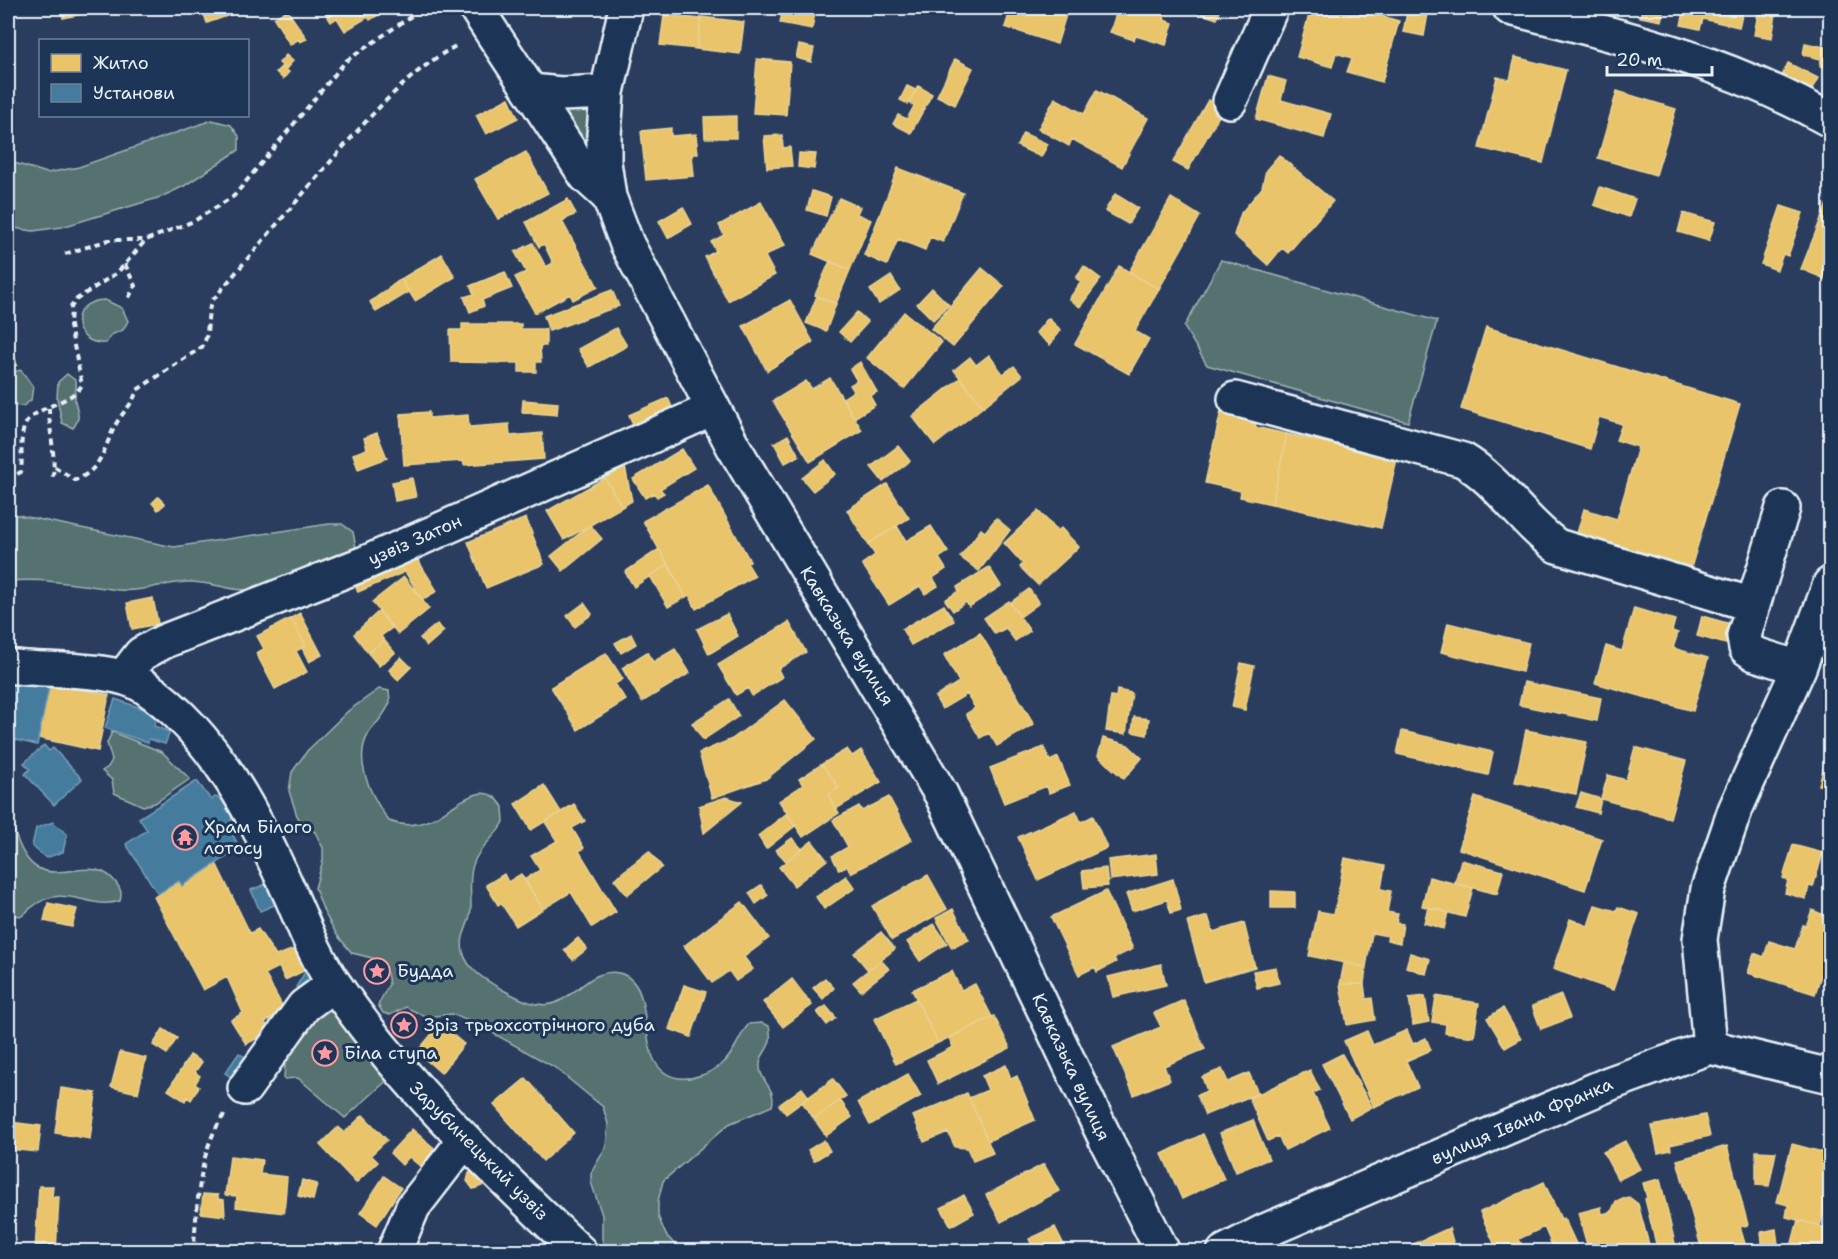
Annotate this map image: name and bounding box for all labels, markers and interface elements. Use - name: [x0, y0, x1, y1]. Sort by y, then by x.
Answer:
- legend: [39, 39, 249, 117]
- scale bar: [1607, 39, 1712, 77]
- text: 20 m: [1616, 48, 1662, 72]
- text: Житло: [93, 51, 149, 75]
- text: Установи: [93, 81, 175, 105]
- street label: узвіз Затон: [364, 509, 466, 571]
- street label: Кавказька вулиця: [794, 562, 900, 710]
- place label: Храм Білого лотосу: [204, 815, 312, 860]
- temple icon: Храм Білого лотосу: [170, 822, 200, 852]
- place icon: Будда: [362, 956, 392, 986]
- place label: Будда: [397, 959, 454, 983]
- street label: Кавказька вулиця: [1026, 989, 1116, 1145]
- place icon: Зріз трьохсотрічного дуба: [389, 1010, 419, 1040]
- place label: Зріз трьохсотрічного дуба: [424, 1013, 655, 1037]
- place icon: Біла ступа: [310, 1038, 340, 1068]
- place label: Біла ступа: [344, 1041, 438, 1065]
- street label: вулиця Івана Франка: [1427, 1072, 1617, 1170]
- street label: Зарубинецький узвіз: [404, 1076, 554, 1226]

